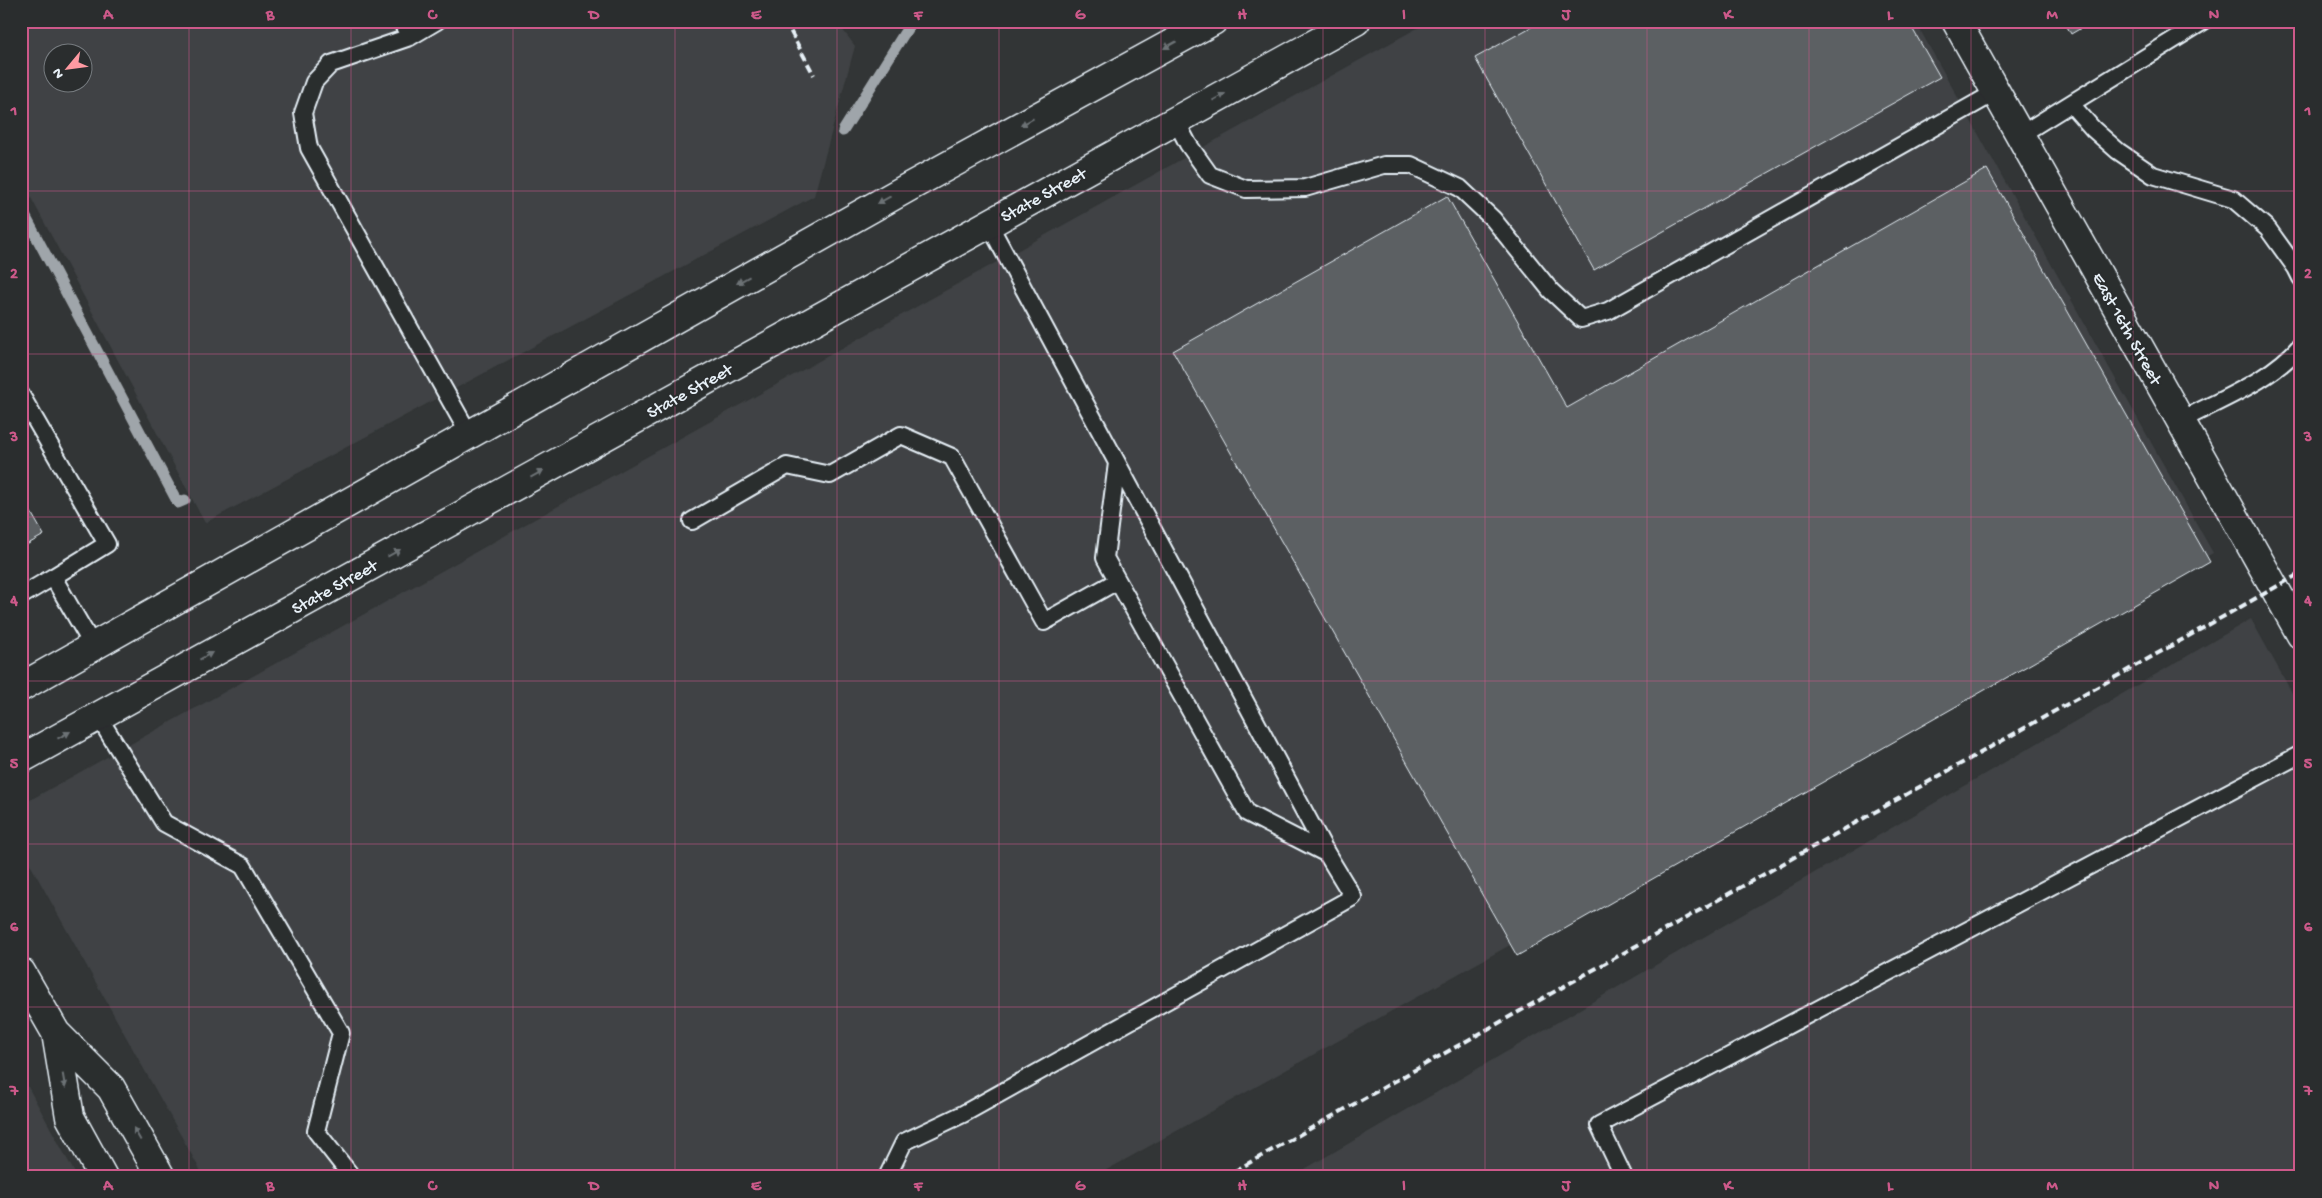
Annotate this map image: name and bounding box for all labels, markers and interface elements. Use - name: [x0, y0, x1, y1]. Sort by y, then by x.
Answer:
- text: A: [102, 7, 114, 26]
- text: B: [265, 7, 275, 26]
- text: C: [427, 7, 438, 26]
- text: D: [587, 7, 600, 26]
- text: E: [751, 7, 762, 26]
- text: F: [913, 7, 924, 26]
- text: G: [1075, 7, 1086, 26]
- text: H: [1237, 7, 1247, 26]
- text: I: [1402, 7, 1406, 26]
- text: J: [1561, 7, 1572, 26]
- text: K: [1723, 7, 1735, 26]
- text: L: [1887, 7, 1894, 26]
- text: M: [2046, 7, 2058, 26]
- text: N: [2209, 7, 2220, 26]
- one-way arrow: [1163, 40, 1176, 49]
- north arrow: [42, 42, 92, 92]
- text: N: [49, 65, 68, 81]
- one-way arrow: [1212, 93, 1226, 101]
- text: 1: [10, 103, 17, 122]
- text: 1: [2304, 103, 2311, 122]
- one-way arrow: [1020, 118, 1034, 126]
- street label: State Street: [998, 163, 1092, 228]
- one-way arrow: [878, 196, 891, 205]
- text: 2: [10, 266, 18, 285]
- text: 2: [2304, 266, 2312, 285]
- street label: East 16th Street: [2086, 269, 2166, 390]
- one-way arrow: [736, 276, 750, 284]
- street label: State Street: [644, 359, 738, 424]
- text: 3: [9, 429, 18, 448]
- text: 3: [2303, 429, 2312, 448]
- one-way arrow: [529, 470, 544, 478]
- one-way arrow: [388, 548, 401, 557]
- street label: State Street: [289, 555, 383, 620]
- text: 4: [9, 593, 18, 612]
- text: 4: [2303, 593, 2312, 612]
- one-way arrow: [199, 652, 213, 661]
- one-way arrow: [56, 731, 71, 739]
- text: 5: [10, 756, 19, 775]
- text: 5: [2304, 756, 2313, 775]
- text: 6: [10, 919, 19, 938]
- text: 6: [2304, 919, 2313, 938]
- one-way arrow: [60, 1074, 68, 1090]
- text: 7: [9, 1083, 19, 1102]
- text: 7: [2303, 1083, 2313, 1102]
- one-way arrow: [133, 1128, 142, 1141]
- text: A: [102, 1178, 114, 1197]
- text: B: [265, 1178, 275, 1197]
- text: C: [427, 1178, 438, 1197]
- text: D: [587, 1178, 600, 1197]
- text: E: [751, 1178, 762, 1197]
- text: F: [913, 1178, 924, 1197]
- text: G: [1075, 1178, 1086, 1197]
- text: H: [1237, 1178, 1247, 1197]
- text: I: [1402, 1178, 1406, 1197]
- text: J: [1561, 1178, 1572, 1197]
- text: K: [1723, 1178, 1735, 1197]
- text: L: [1887, 1178, 1894, 1197]
- text: M: [2046, 1178, 2058, 1197]
- text: N: [2209, 1178, 2220, 1197]

